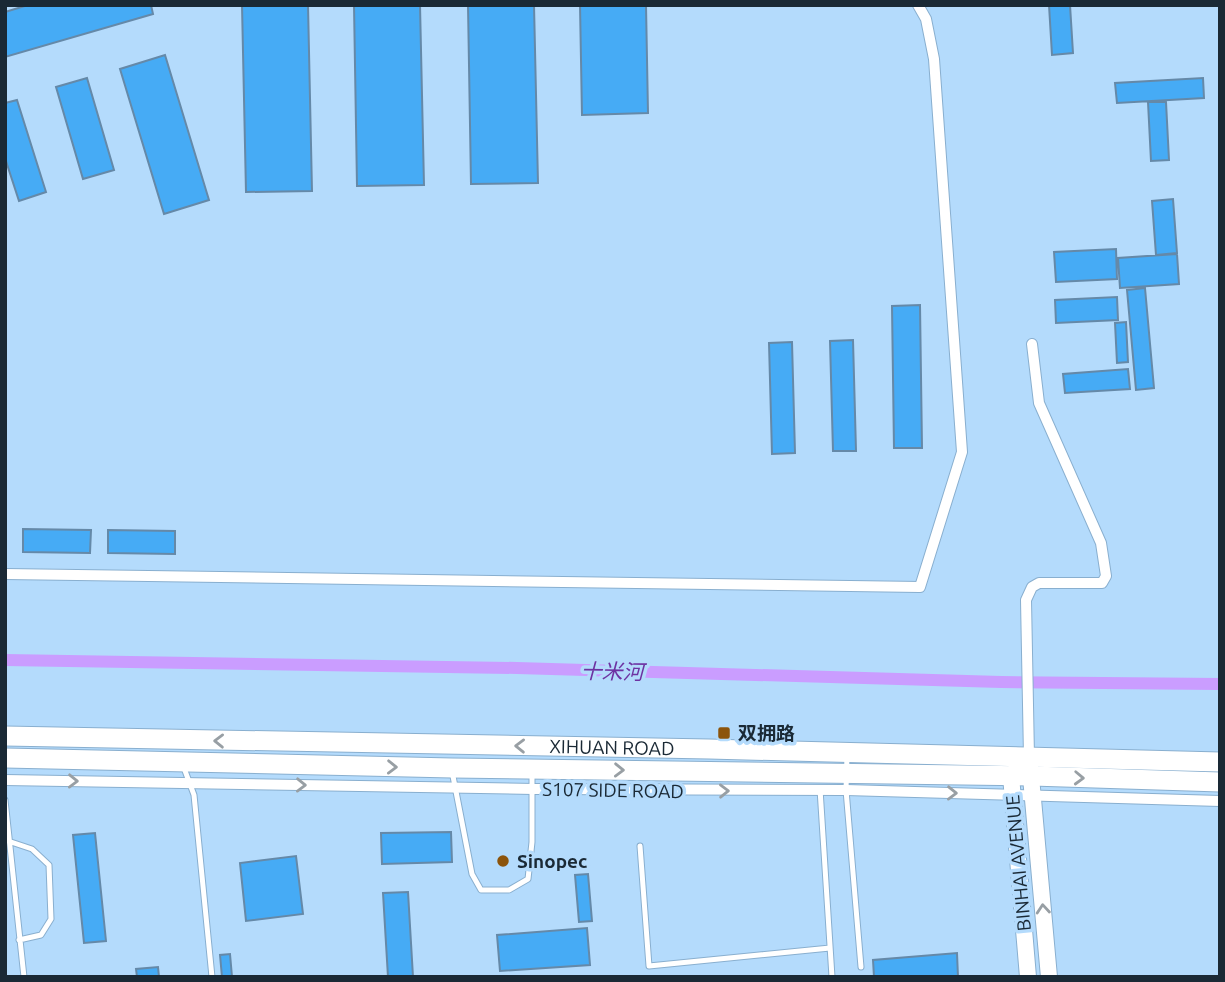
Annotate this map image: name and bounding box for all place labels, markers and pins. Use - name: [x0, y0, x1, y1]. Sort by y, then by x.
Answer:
- place label: 双拥路: [738, 722, 795, 744]
- marker: 双拥路: [716, 725, 732, 741]
- place label: Sinopec: [517, 850, 587, 872]
- marker: Sinopec: [495, 853, 511, 869]

